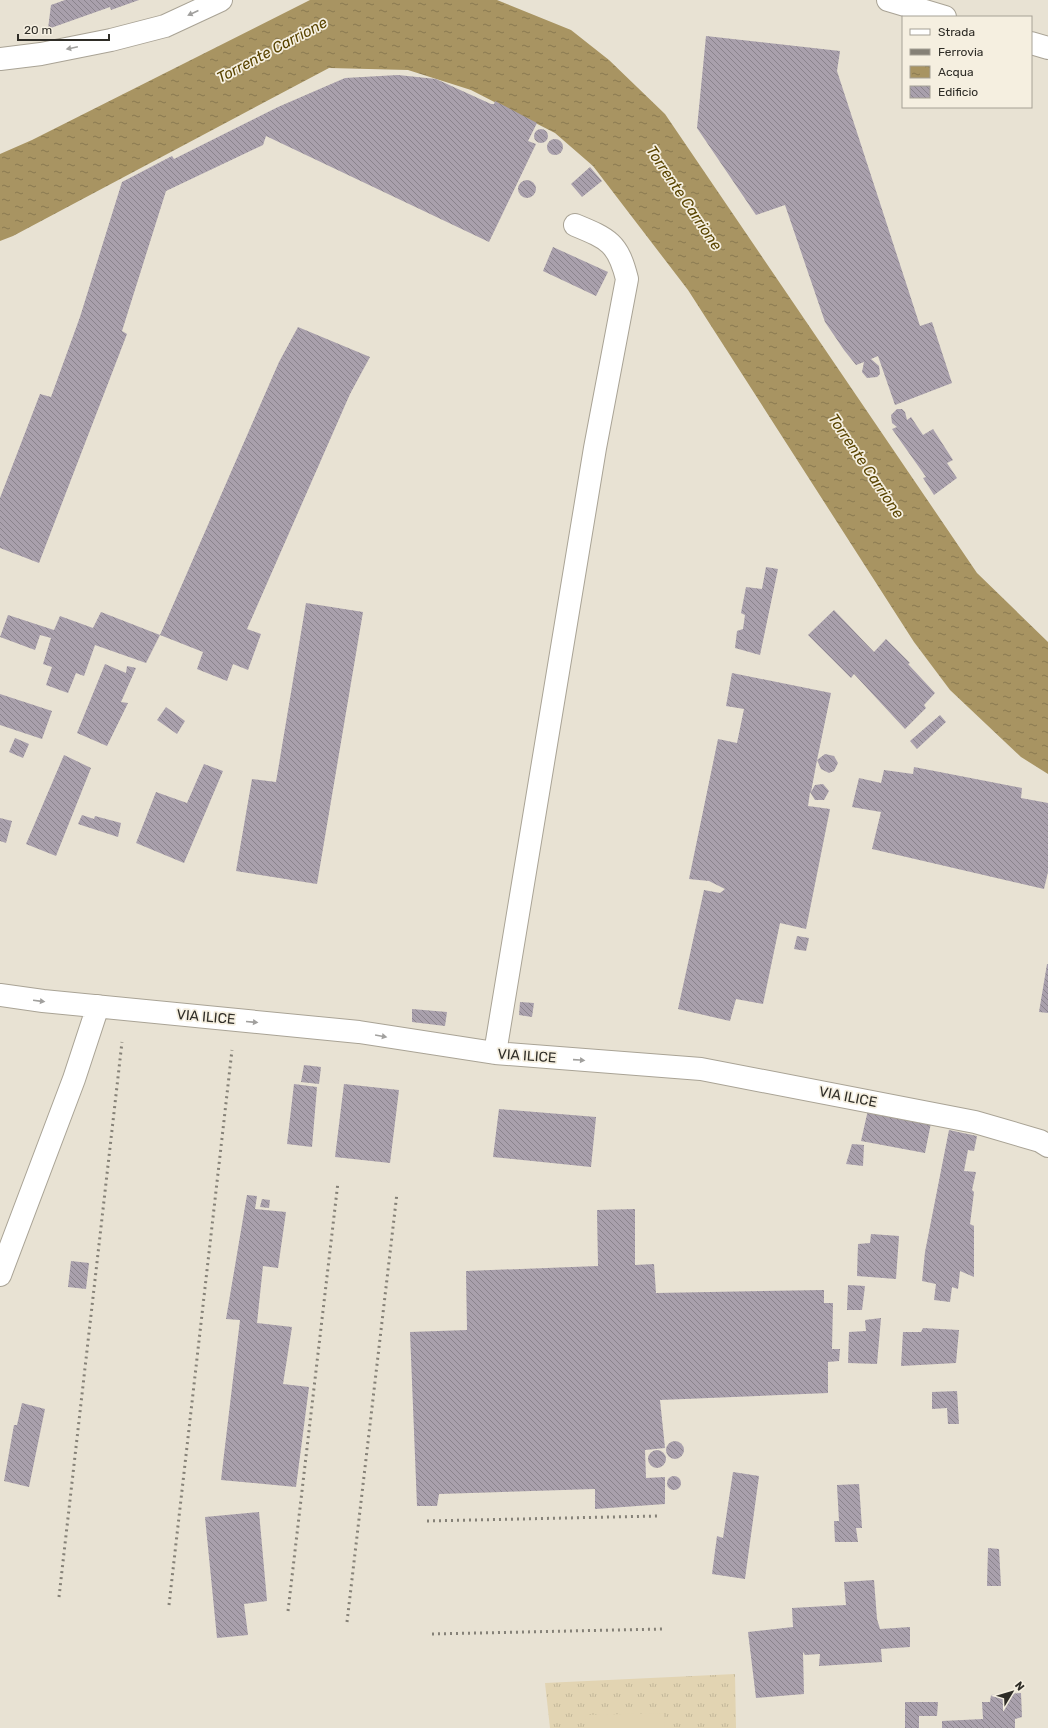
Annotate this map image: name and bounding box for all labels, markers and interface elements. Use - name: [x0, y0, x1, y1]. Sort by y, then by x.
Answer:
- one-way arrow: [187, 10, 199, 16]
- water label: Torrente Carrione: [214, 13, 331, 87]
- scale bar: [18, 16, 109, 42]
- legend: [902, 16, 1032, 108]
- text: 20 m: [24, 23, 52, 37]
- text: Strada: [938, 25, 975, 39]
- one-way arrow: [66, 45, 78, 51]
- text: Ferrovia: [938, 45, 983, 59]
- text: Acqua: [938, 65, 974, 79]
- text: Edificio: [938, 85, 978, 99]
- water label: Torrente Carrione: [642, 142, 726, 254]
- water label: Torrente Carrione: [824, 410, 908, 522]
- one-way arrow: [33, 997, 45, 1004]
- street label: VIA ILICE: [176, 1006, 236, 1028]
- one-way arrow: [246, 1018, 258, 1025]
- one-way arrow: [375, 1033, 387, 1039]
- street label: VIA ILICE: [497, 1045, 557, 1067]
- one-way arrow: [573, 1056, 585, 1063]
- street label: VIA ILICE: [818, 1083, 878, 1111]
- north arrow: [992, 1672, 1032, 1712]
- text: N: [1012, 1679, 1027, 1693]

